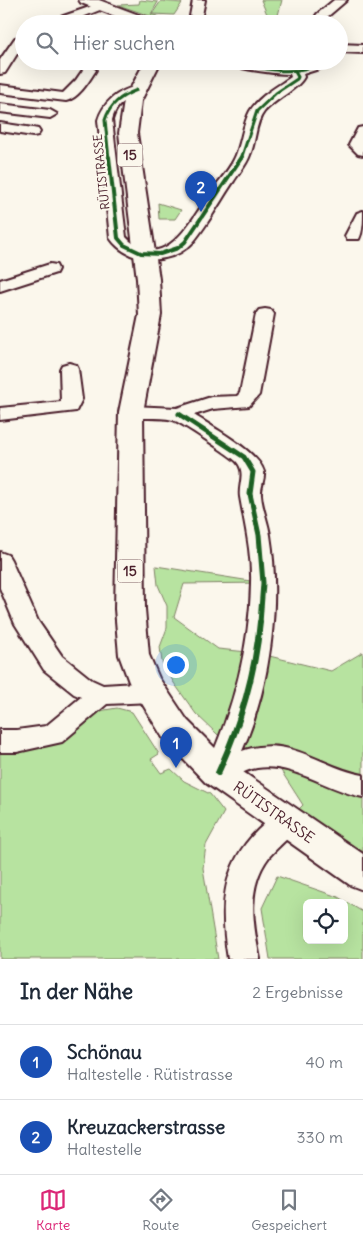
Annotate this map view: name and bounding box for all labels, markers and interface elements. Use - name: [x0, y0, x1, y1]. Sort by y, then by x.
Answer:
- search box: [15, 15, 348, 70]
- icon: search: [33, 29, 61, 57]
- text: Hier suchen: [73, 31, 175, 55]
- street label: RÜTISTRASSE: [90, 133, 112, 211]
- road number: 15: [118, 144, 142, 166]
- pin: 2: [185, 171, 217, 212]
- road number: 15: [118, 560, 142, 582]
- your location: [163, 652, 189, 678]
- pin: 1: [160, 727, 192, 768]
- street label: RÜTISTRASSE: [230, 777, 319, 847]
- map controls: [303, 899, 348, 944]
- button: locate: [303, 899, 348, 944]
- text: In der Nähe: [20, 978, 133, 1005]
- text: 2 Ergebnisse: [252, 982, 343, 1002]
- text: Schönau: [67, 1040, 142, 1064]
- text: 1: [33, 1052, 39, 1072]
- text: 40 m: [305, 1052, 343, 1072]
- text: Haltestelle · Rütistrasse: [67, 1064, 233, 1084]
- text: Kreuzackerstrasse: [67, 1115, 225, 1139]
- text: 2: [32, 1127, 40, 1147]
- text: 330 m: [296, 1127, 343, 1147]
- text: Haltestelle: [67, 1139, 142, 1159]
- tab: Karte: [36, 1186, 70, 1234]
- tab: Route: [142, 1186, 179, 1234]
- tab: Gespeichert: [251, 1186, 327, 1234]

